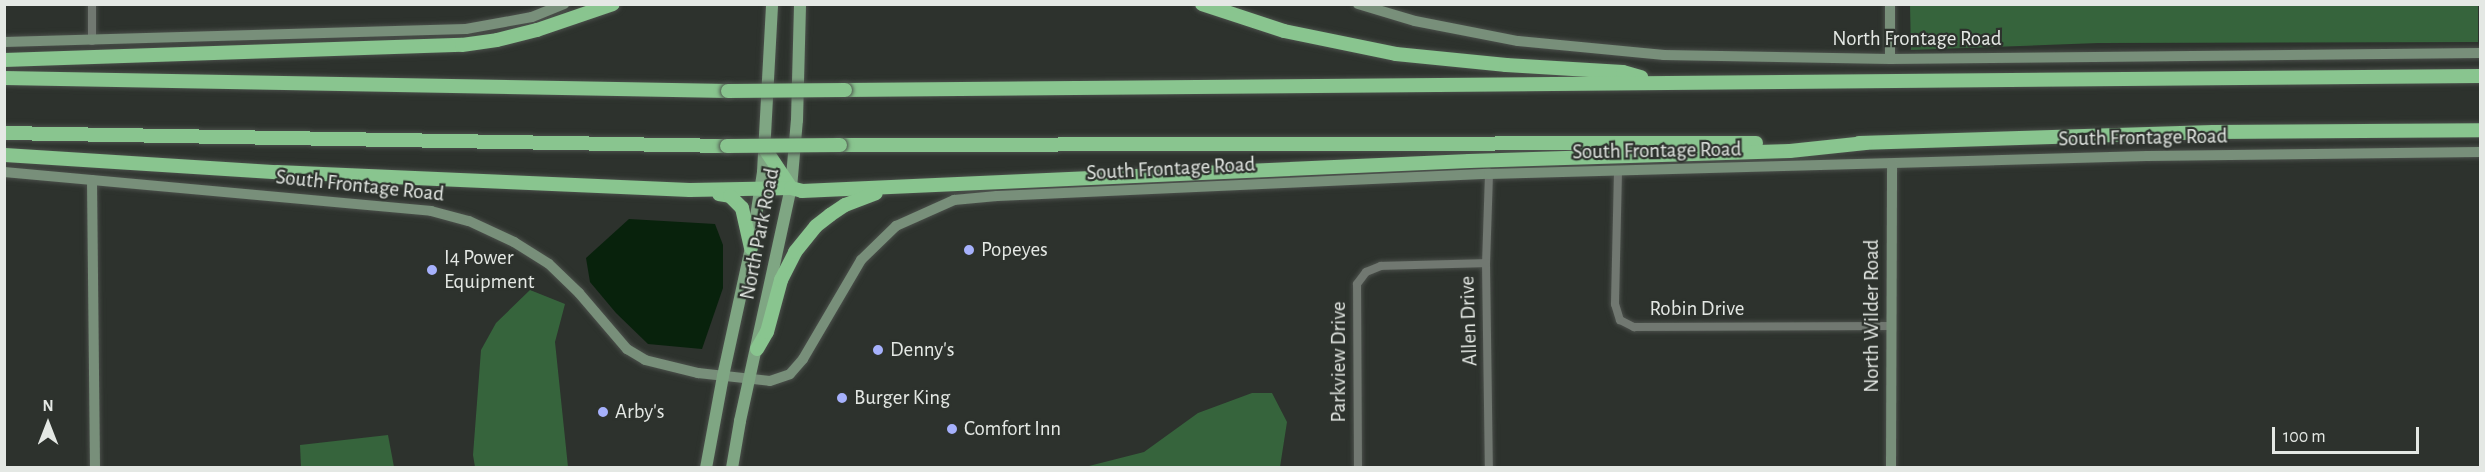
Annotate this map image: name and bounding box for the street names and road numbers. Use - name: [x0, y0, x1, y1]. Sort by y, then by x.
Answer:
- street label: North Frontage Road: [1832, 26, 2002, 52]
- street label: South Frontage Road: [2058, 124, 2228, 152]
- street label: South Frontage Road: [1572, 137, 1742, 165]
- street label: South Frontage Road: [1086, 152, 1256, 186]
- street label: South Frontage Road: [275, 165, 445, 207]
- street label: North Park Road: [735, 166, 785, 302]
- street label: North Wilder Road: [1859, 239, 1885, 393]
- street label: Allen Drive: [1455, 276, 1483, 366]
- street label: Robin Drive: [1649, 296, 1745, 322]
- street label: Parkview Drive: [1326, 301, 1352, 423]

